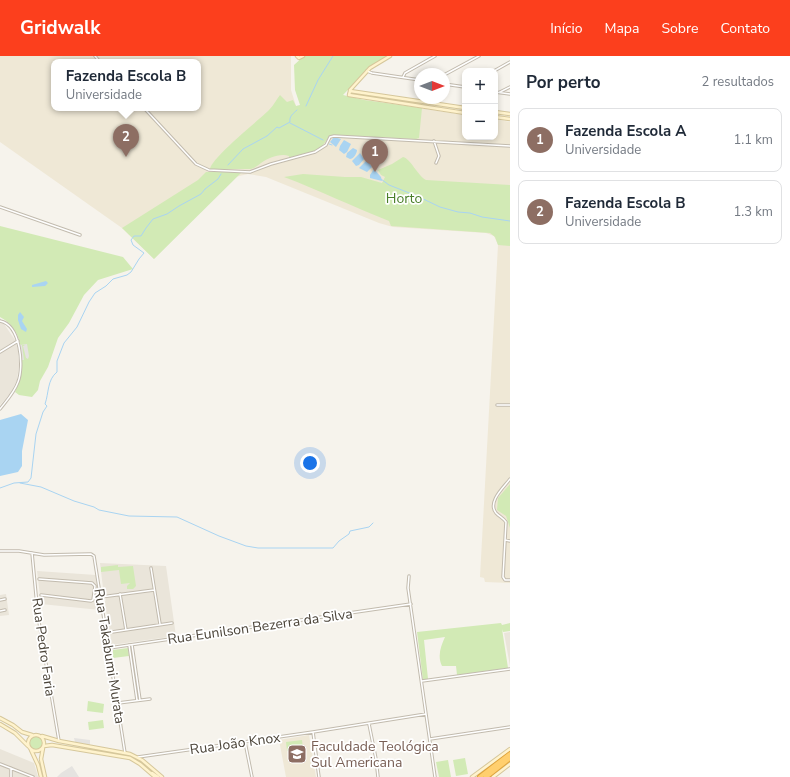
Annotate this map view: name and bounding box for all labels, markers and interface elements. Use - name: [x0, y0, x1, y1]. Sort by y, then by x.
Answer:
- text: Gridwalk: [20, 15, 100, 41]
- text: Início: [550, 19, 582, 38]
- text: Mapa: [604, 19, 639, 38]
- text: Sobre: [661, 19, 698, 38]
- text: Contato: [720, 19, 770, 38]
- popup: [51, 59, 201, 111]
- text: Fazenda Escola B: [66, 66, 186, 86]
- north arrow: [414, 68, 450, 104]
- map controls: [462, 68, 498, 140]
- button: +: [462, 68, 498, 104]
- text: Por perto: [526, 71, 601, 94]
- text: 2 resultados: [702, 73, 774, 91]
- text: Universidade: [66, 86, 142, 104]
- button: −: [462, 104, 498, 140]
- text: Fazenda Escola A: [565, 121, 686, 141]
- pin: 2: [113, 124, 139, 157]
- text: 1: [536, 131, 544, 149]
- text: 1.1 km: [733, 131, 773, 149]
- pin: 1: [362, 139, 388, 172]
- text: Universidade: [565, 141, 641, 159]
- park label: Horto: [386, 189, 422, 208]
- text: Fazenda Escola B: [565, 193, 686, 213]
- text: 2: [536, 203, 544, 221]
- text: 1.3 km: [733, 203, 773, 221]
- text: Universidade: [565, 213, 641, 231]
- your location: [300, 453, 320, 473]
- street label: Rua Takabumi Murata: [89, 587, 130, 725]
- street label: Rua Pedro Faria: [27, 597, 60, 698]
- street label: Rua Eunilson Bezerra da Silva: [166, 604, 354, 649]
- street label: Rua João Knox: [189, 728, 282, 759]
- place label: Faculdade Teológica Sul Americana: [311, 737, 439, 772]
- school or university icon: Faculdade Teológica Sul Americana: [286, 743, 308, 765]

